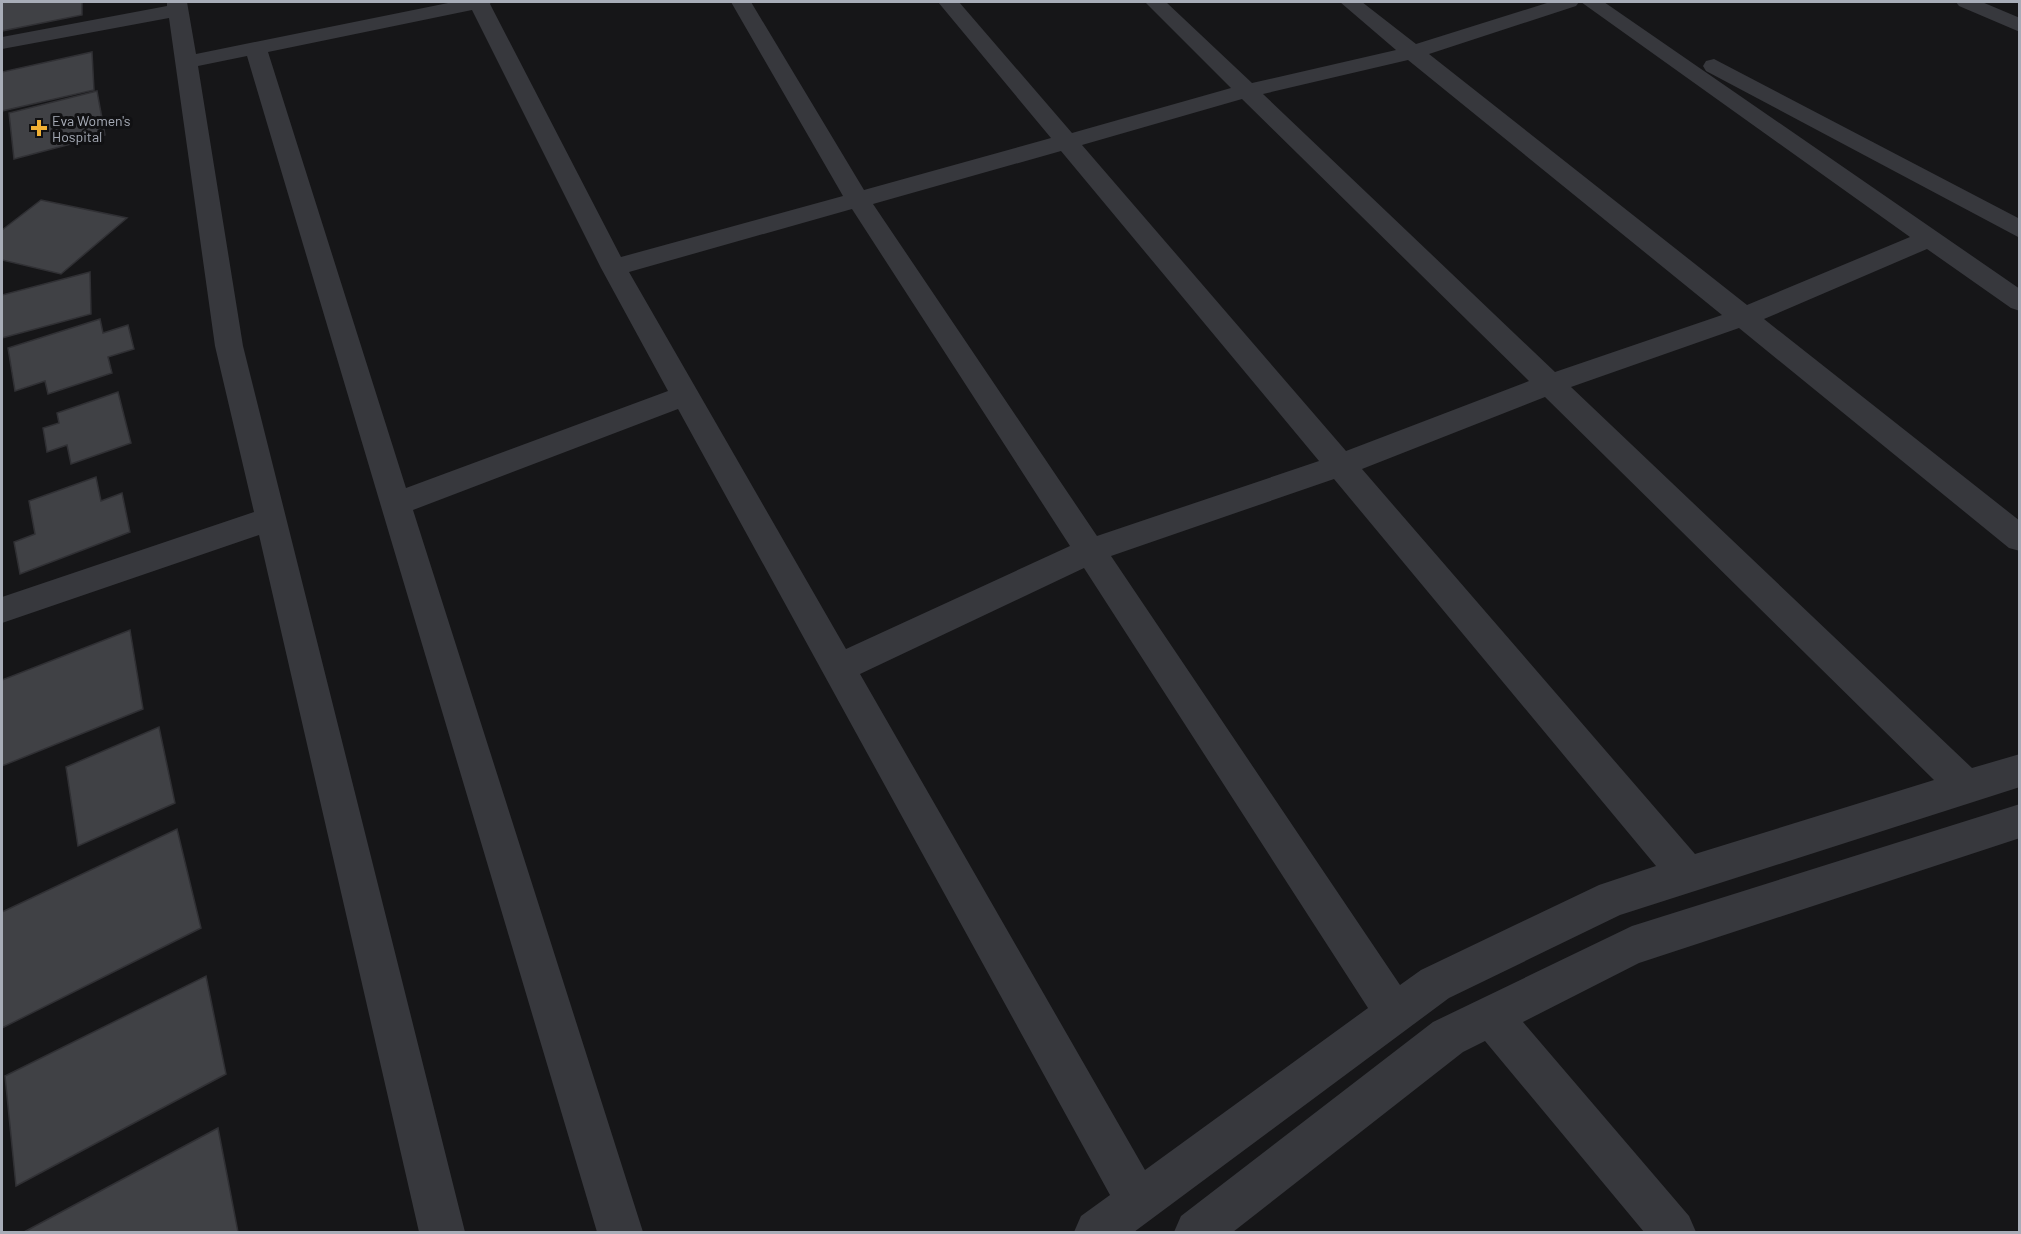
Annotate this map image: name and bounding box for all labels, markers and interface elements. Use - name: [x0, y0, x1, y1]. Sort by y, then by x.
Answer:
- place label: Eva Women's Hospital: [52, 112, 131, 145]
- marker: Eva Women's Hospital: [30, 119, 48, 137]

